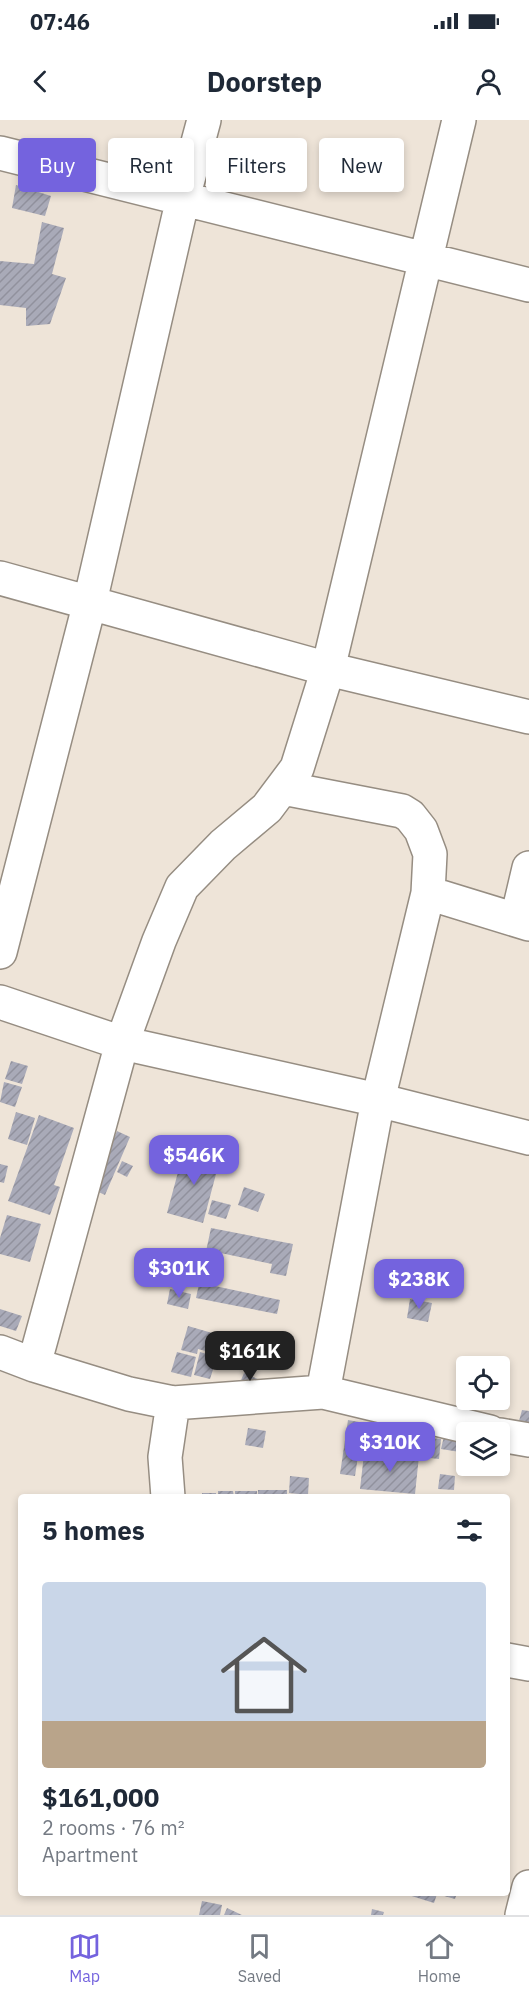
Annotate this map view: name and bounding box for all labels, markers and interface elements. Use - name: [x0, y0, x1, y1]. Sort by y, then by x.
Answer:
- text: 07:46: [30, 7, 90, 36]
- text: Doorstep: [207, 64, 322, 99]
- icon: back: [24, 65, 57, 98]
- icon: person: [472, 65, 505, 98]
- chip: Buy: [18, 138, 96, 192]
- chip: Rent: [108, 138, 194, 192]
- chip: Filters: [206, 138, 307, 192]
- chip: New: [319, 138, 404, 192]
- pin: $546K: [152, 1135, 236, 1186]
- text: $546K: [163, 1141, 225, 1168]
- pin: $301K: [137, 1248, 221, 1299]
- text: $301K: [148, 1254, 210, 1281]
- pin: $238K: [377, 1259, 461, 1310]
- text: $238K: [388, 1265, 450, 1292]
- pin: $161K: [208, 1331, 292, 1382]
- text: $161K: [219, 1337, 281, 1364]
- map controls: [456, 1356, 510, 1476]
- button: locate: [456, 1356, 510, 1410]
- pin: $310K: [348, 1422, 432, 1473]
- button: layers: [456, 1422, 510, 1476]
- text: $310K: [359, 1428, 421, 1455]
- text: 5 homes: [42, 1513, 145, 1547]
- icon: filters: [453, 1514, 486, 1547]
- icon: home: [210, 1621, 318, 1729]
- text: $161,000: [42, 1780, 159, 1814]
- text: 2 rooms · 76 m²: [42, 1814, 185, 1841]
- text: Apartment: [42, 1841, 138, 1868]
- tab: Map: [68, 1930, 101, 1986]
- tab: Saved: [238, 1930, 281, 1986]
- tab: Home: [418, 1930, 461, 1986]

